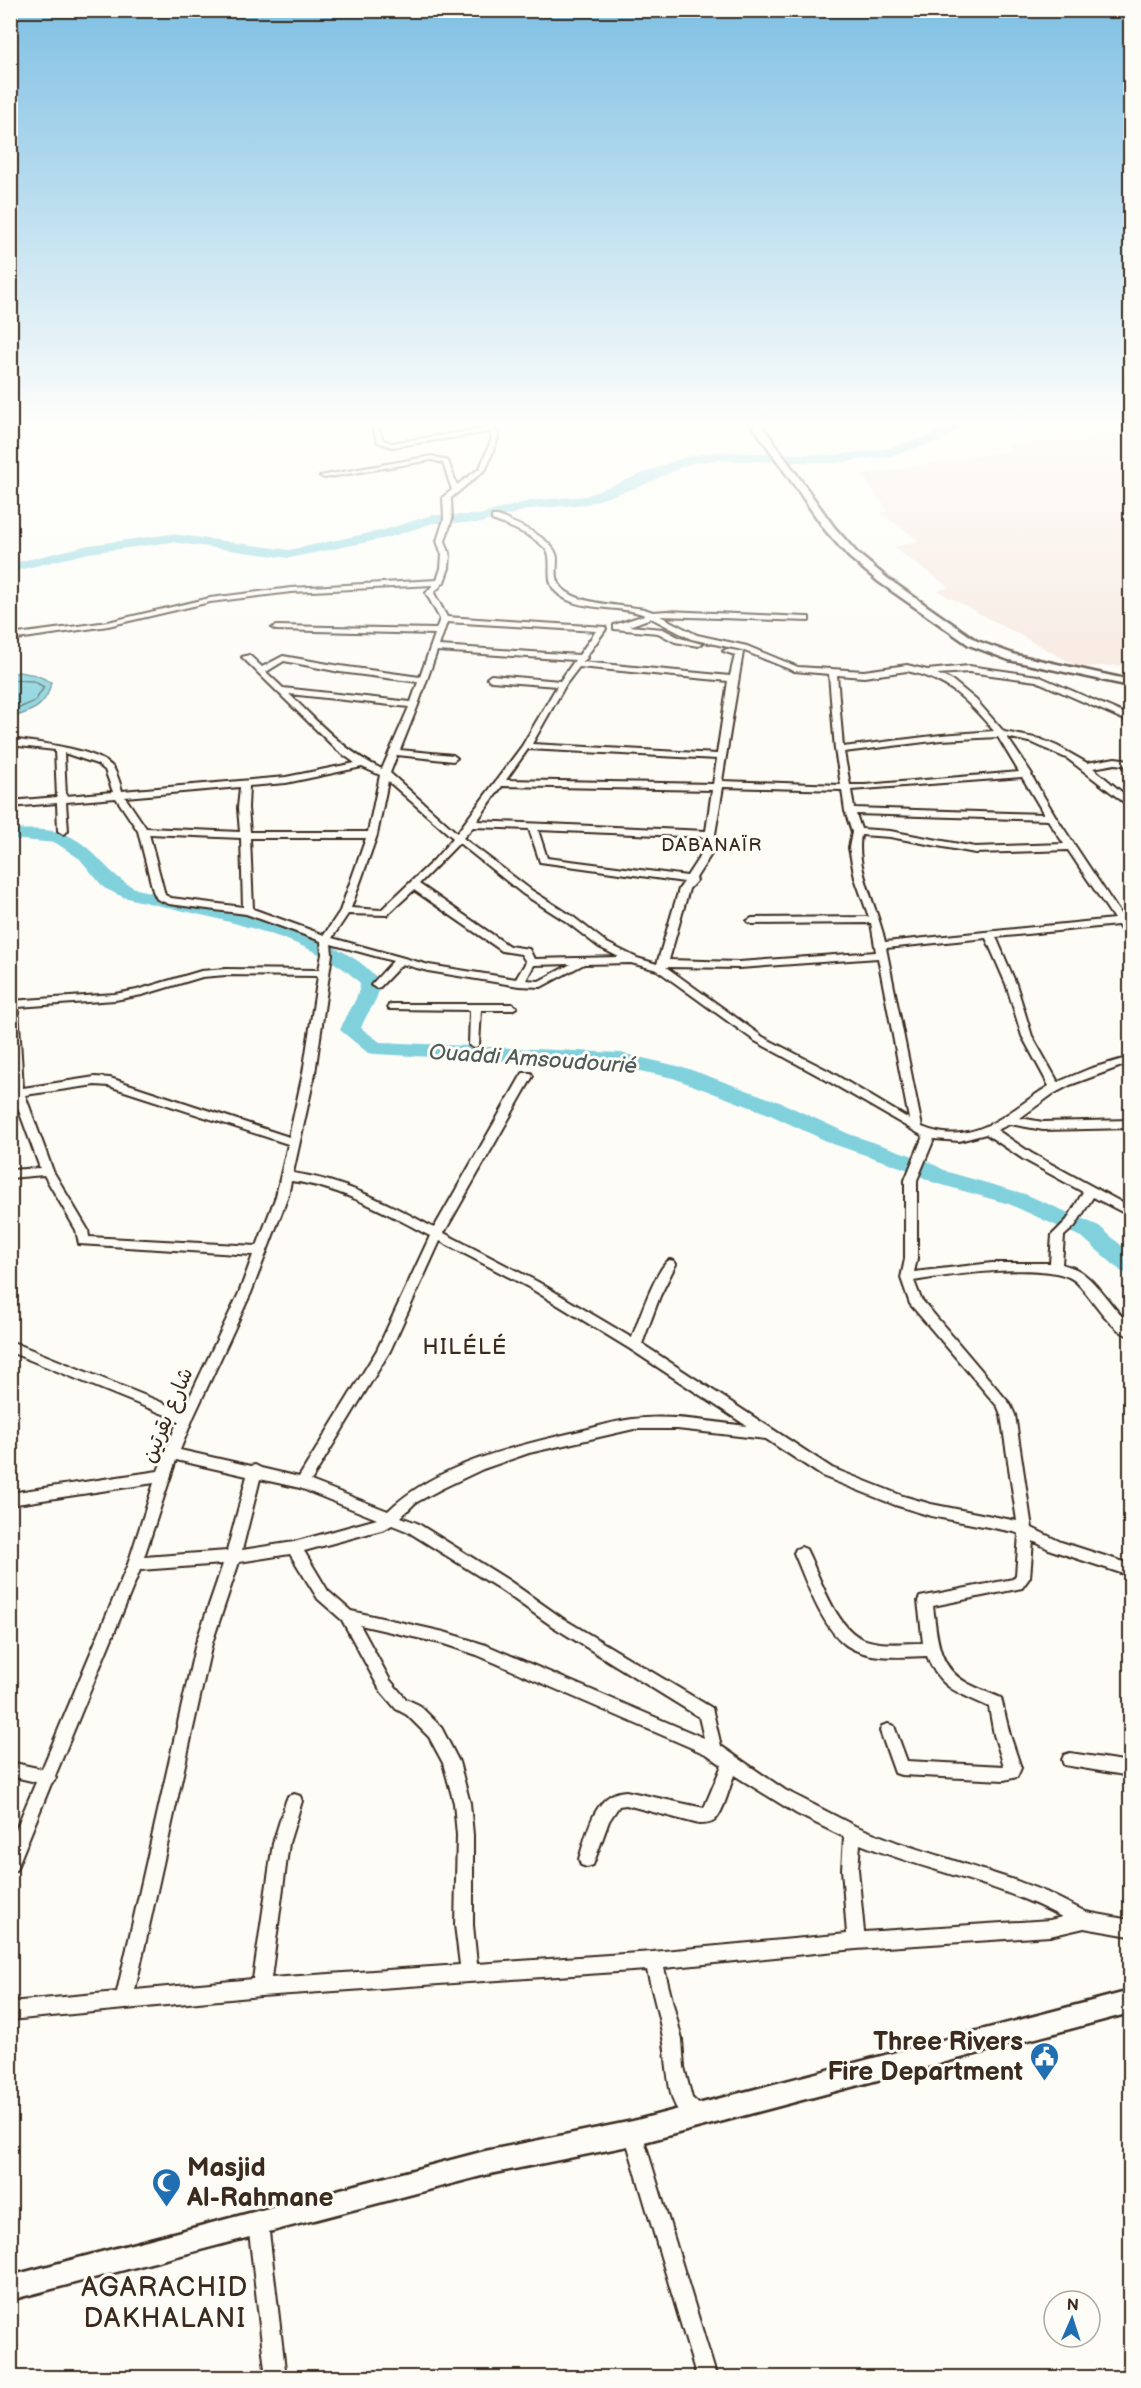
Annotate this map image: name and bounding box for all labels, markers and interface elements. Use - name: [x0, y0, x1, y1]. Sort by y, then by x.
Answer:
- district label: DABANAÏR: [661, 834, 763, 856]
- water label: Ouaddi Amsoudourié: [428, 1039, 638, 1080]
- district label: HILÉLÉ: [422, 1333, 508, 1361]
- street label: شارع بقرتين: [136, 1364, 201, 1467]
- place label: Three Rivers Fire Department: [827, 2027, 1023, 2088]
- public building icon: Three Rivers Fire Department: [1028, 2040, 1060, 2082]
- place label: Masjid Al-Rahmane: [186, 2153, 334, 2214]
- mosque icon: Masjid Al-Rahmane: [150, 2166, 182, 2208]
- district label: AGARACHID DAKHALANI: [81, 2272, 249, 2335]
- north arrow: [1042, 2289, 1102, 2349]
- text: N: [1066, 2296, 1079, 2315]

